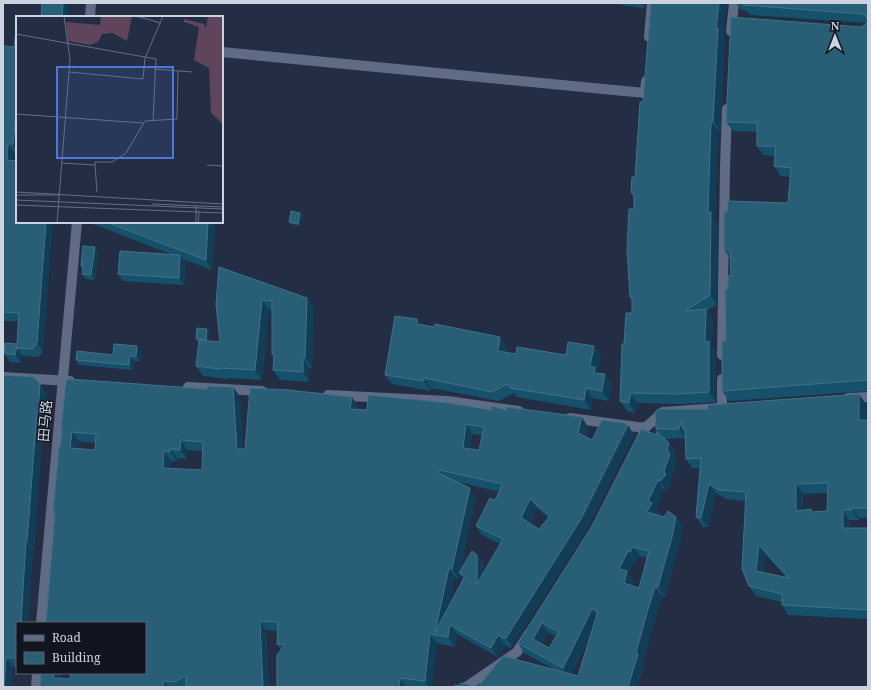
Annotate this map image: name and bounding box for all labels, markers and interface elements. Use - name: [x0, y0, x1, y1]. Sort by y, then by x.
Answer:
- inset map: [16, 16, 223, 223]
- north arrow: [815, 16, 855, 56]
- text: N: [831, 18, 840, 33]
- street label: 田马路: [33, 399, 56, 443]
- legend: [16, 622, 146, 674]
- text: Road: [52, 629, 82, 646]
- text: Building: [52, 649, 101, 666]

